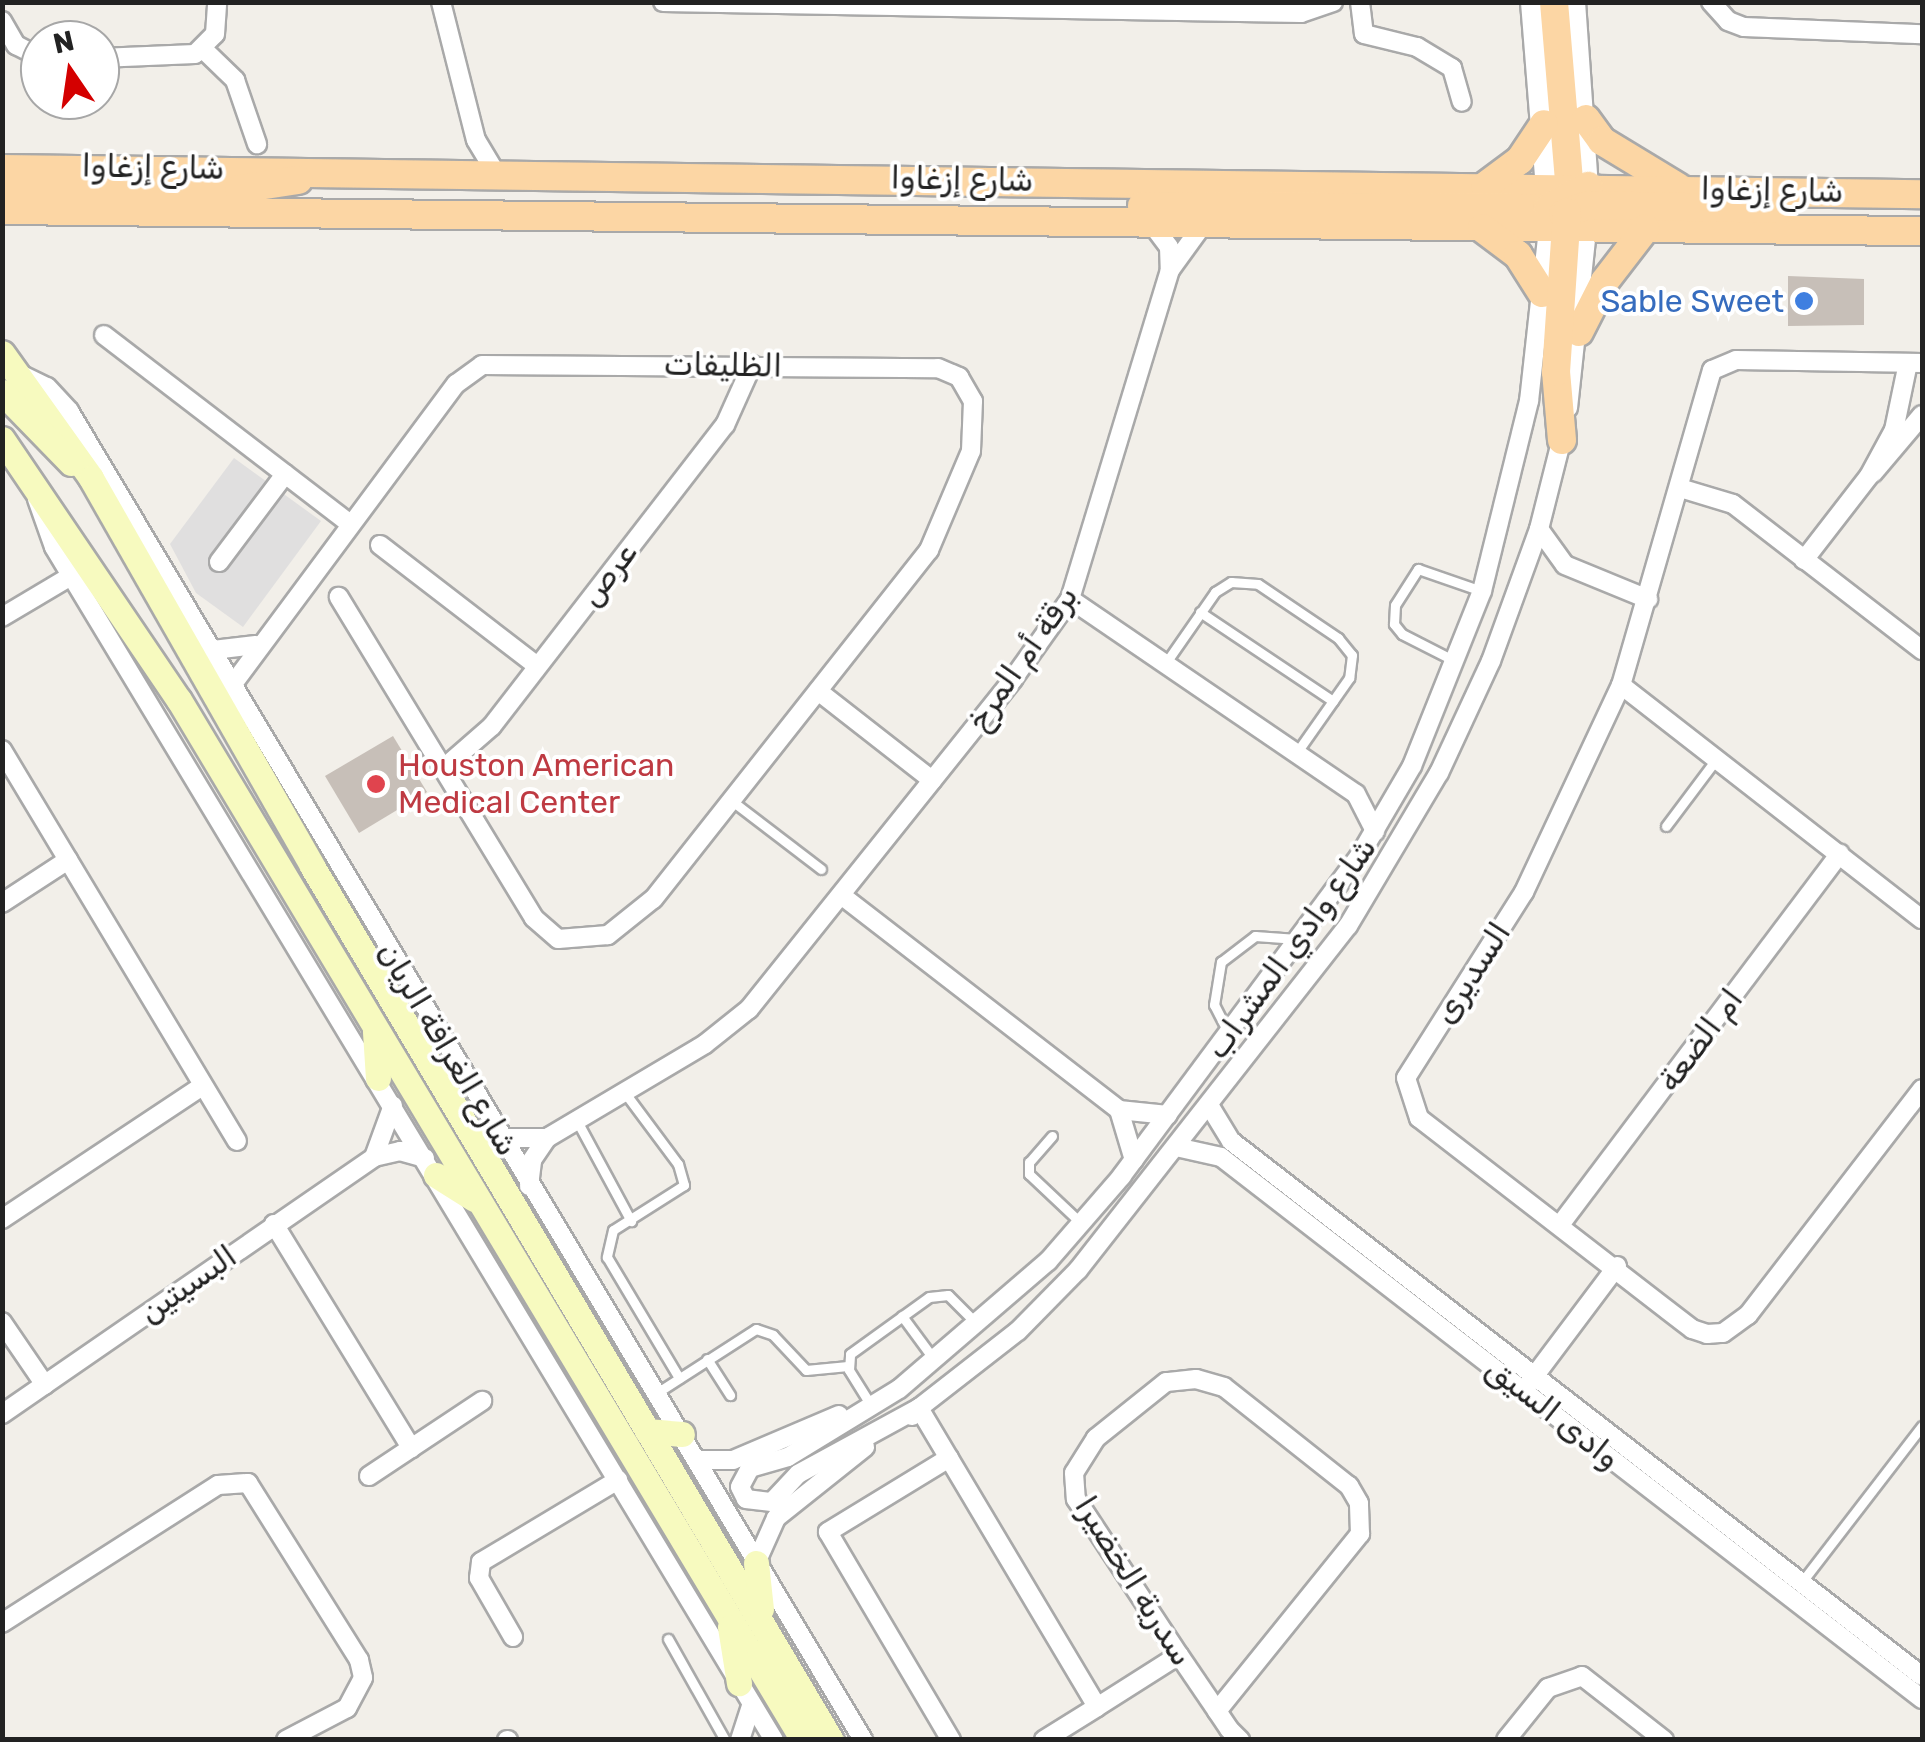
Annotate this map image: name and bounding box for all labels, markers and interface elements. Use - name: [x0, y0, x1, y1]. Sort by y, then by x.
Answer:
- north arrow: [20, 20, 120, 120]
- text: N: [50, 24, 77, 61]
- street label: شارع إزغاوا: [81, 147, 225, 187]
- street label: شارع إزغاوا: [890, 159, 1034, 199]
- street label: شارع إزغاوا: [1700, 170, 1844, 210]
- place label: Sable Sweet: [1600, 282, 1784, 320]
- marker: Sable Sweet: [1793, 290, 1815, 312]
- street label: الظليفات: [663, 345, 783, 385]
- street label: عرص: [571, 534, 645, 614]
- street label: برقة أم المرخ: [958, 578, 1086, 738]
- place label: Houston American Medical Center: [398, 747, 675, 822]
- marker: Houston American Medical Center: [363, 771, 389, 797]
- street label: شارع وادي المشراب: [1198, 830, 1384, 1066]
- street label: السديرى: [1425, 915, 1519, 1031]
- street label: شارع الغرافة الريان: [369, 935, 527, 1163]
- street label: ام الضعة: [1649, 981, 1751, 1099]
- street label: البسيتين: [132, 1237, 244, 1331]
- street label: وادى السيق: [1478, 1349, 1628, 1477]
- street label: سدرية الخضيرا: [1067, 1489, 1201, 1673]

